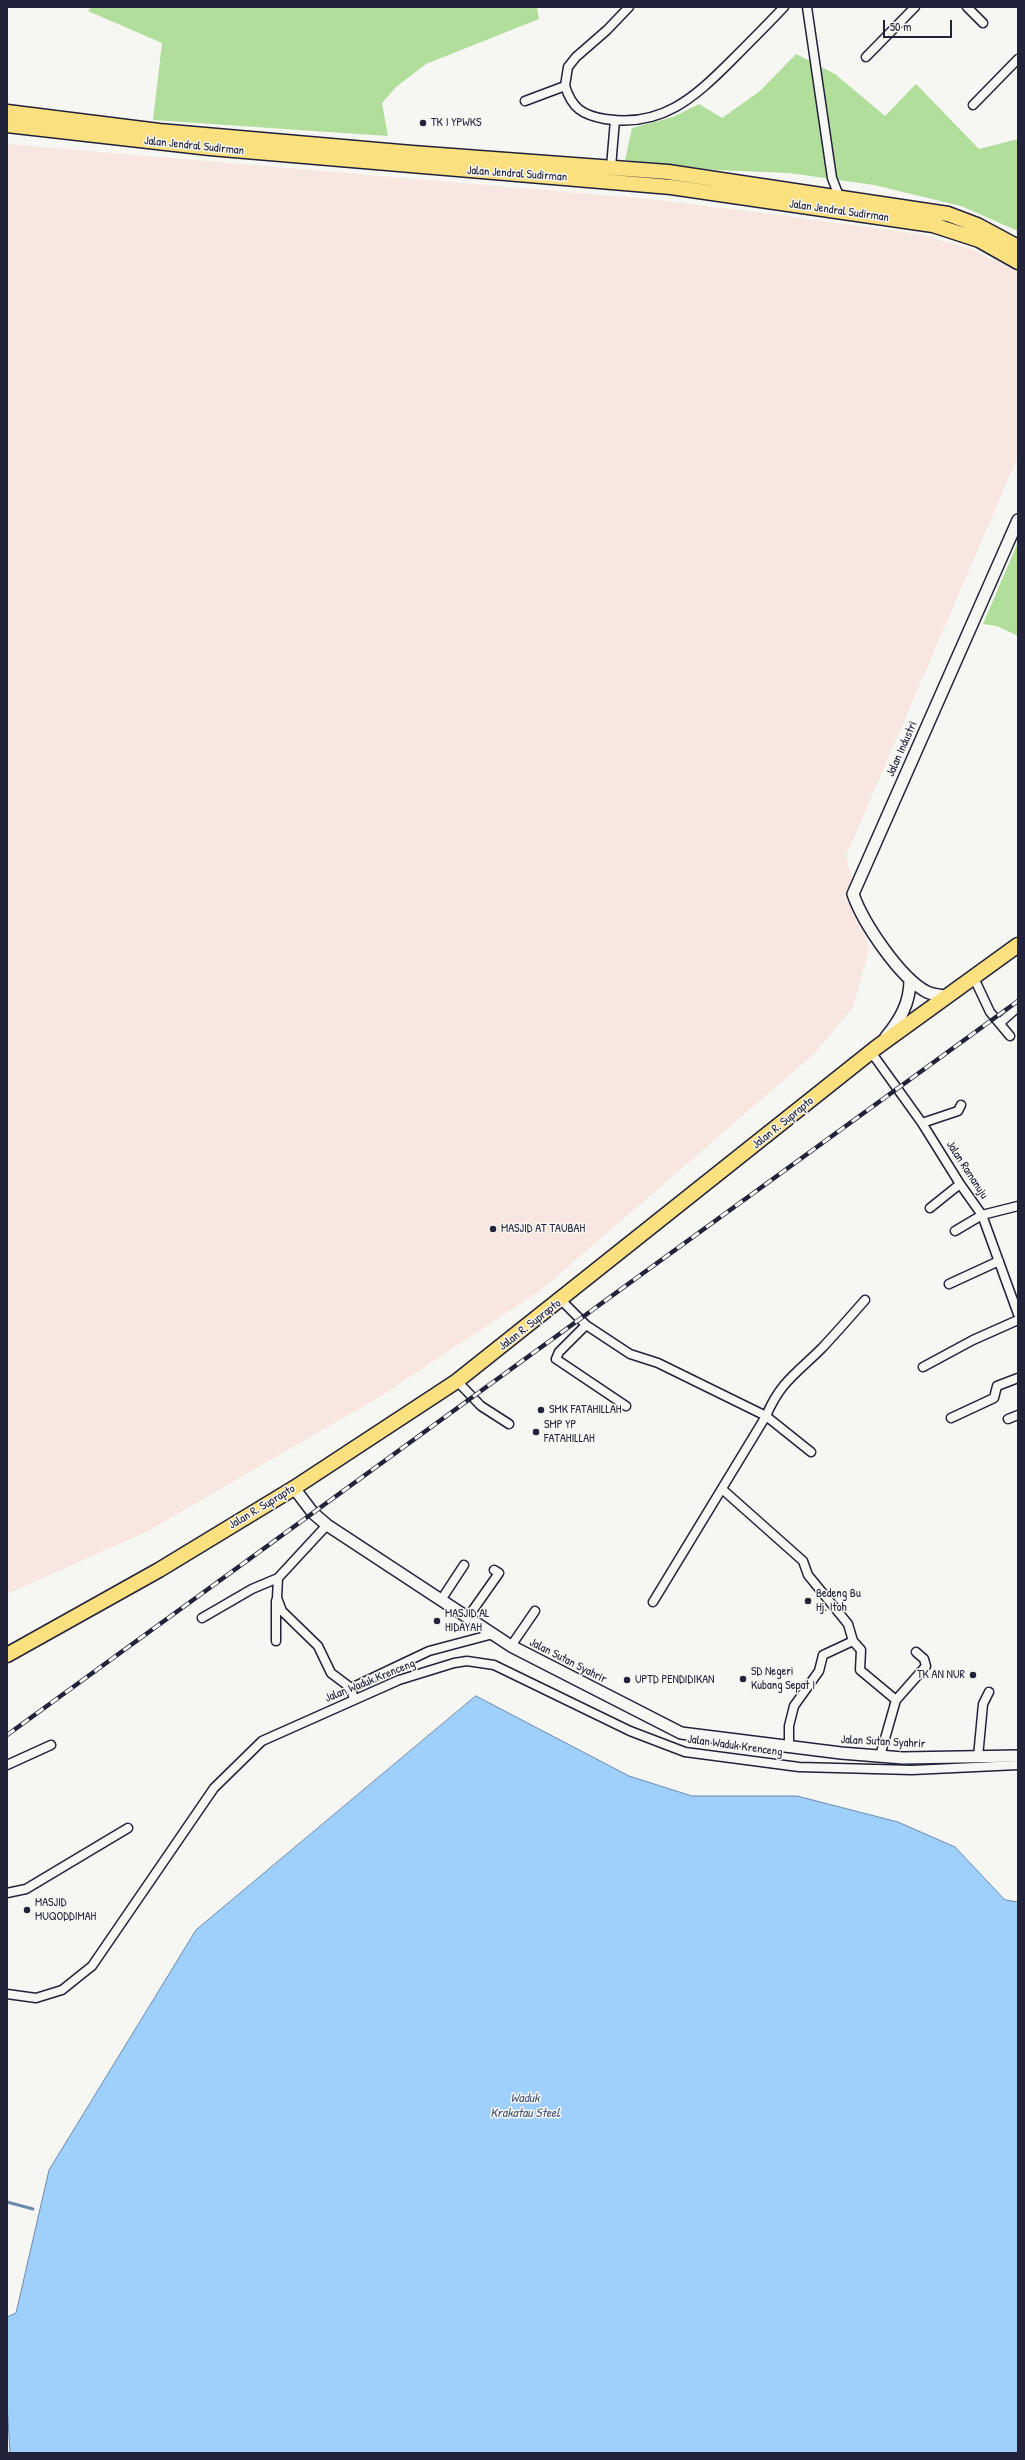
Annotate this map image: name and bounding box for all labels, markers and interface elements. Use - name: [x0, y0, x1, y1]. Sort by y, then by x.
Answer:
- scale bar: [885, 12, 954, 38]
- text: 50 m: [890, 18, 911, 35]
- place label: TK I YPWKS: [431, 116, 481, 130]
- marker: TK I YPWKS: [418, 118, 428, 128]
- street label: Jalan Jendral Sudirman: [143, 134, 245, 158]
- street label: Jalan Jendral Sudirman: [466, 163, 568, 185]
- street label: Jalan Jendral Sudirman: [788, 197, 890, 225]
- street label: Jalan Industri: [883, 719, 921, 779]
- street label: Jalan R. Suprapto: [749, 1094, 817, 1152]
- street label: Jalan Ramanuju: [943, 1138, 991, 1202]
- place label: MASJID AT TAUBAH: [501, 1222, 585, 1236]
- marker: MASJID AT TAUBAH: [488, 1224, 498, 1234]
- street label: Jalan R. Suprapto: [496, 1296, 564, 1354]
- place label: SMK FATAHILLAH: [549, 1403, 621, 1417]
- marker: SMK FATAHILLAH: [536, 1405, 546, 1415]
- place label: SMP YP FATAHILLAH: [544, 1418, 595, 1446]
- marker: SMP YP FATAHILLAH: [531, 1427, 541, 1437]
- street label: Jalan R. Suprapto: [226, 1482, 298, 1532]
- place label: Bedeng Bu Hj. Itoh: [816, 1587, 861, 1615]
- marker: Bedeng Bu Hj. Itoh: [803, 1596, 813, 1606]
- place label: MASJID AL HIDAYAH: [445, 1607, 490, 1635]
- marker: MASJID AL HIDAYAH: [432, 1616, 442, 1626]
- street label: Jalan Sutan Syahrir: [527, 1635, 609, 1687]
- street label: Jalan Waduk Krenceng: [323, 1656, 417, 1706]
- place label: SD Negeri Kubang Sepat I: [751, 1665, 815, 1693]
- place label: TK AN NUR: [917, 1668, 965, 1682]
- marker: TK AN NUR: [968, 1670, 978, 1680]
- place label: UPTD PENDIDIKAN: [635, 1673, 714, 1687]
- marker: SD Negeri Kubang Sepat I: [738, 1674, 748, 1684]
- marker: UPTD PENDIDIKAN: [622, 1675, 632, 1685]
- street label: Jalan Waduk Krenceng: [687, 1732, 783, 1760]
- street label: Jalan Sutan Syahrir: [840, 1733, 926, 1751]
- place label: MASJID MUQODDIMAH: [35, 1896, 96, 1924]
- marker: MASJID MUQODDIMAH: [22, 1905, 32, 1915]
- water label: Waduk Krakatau Steel: [490, 2091, 560, 2122]

